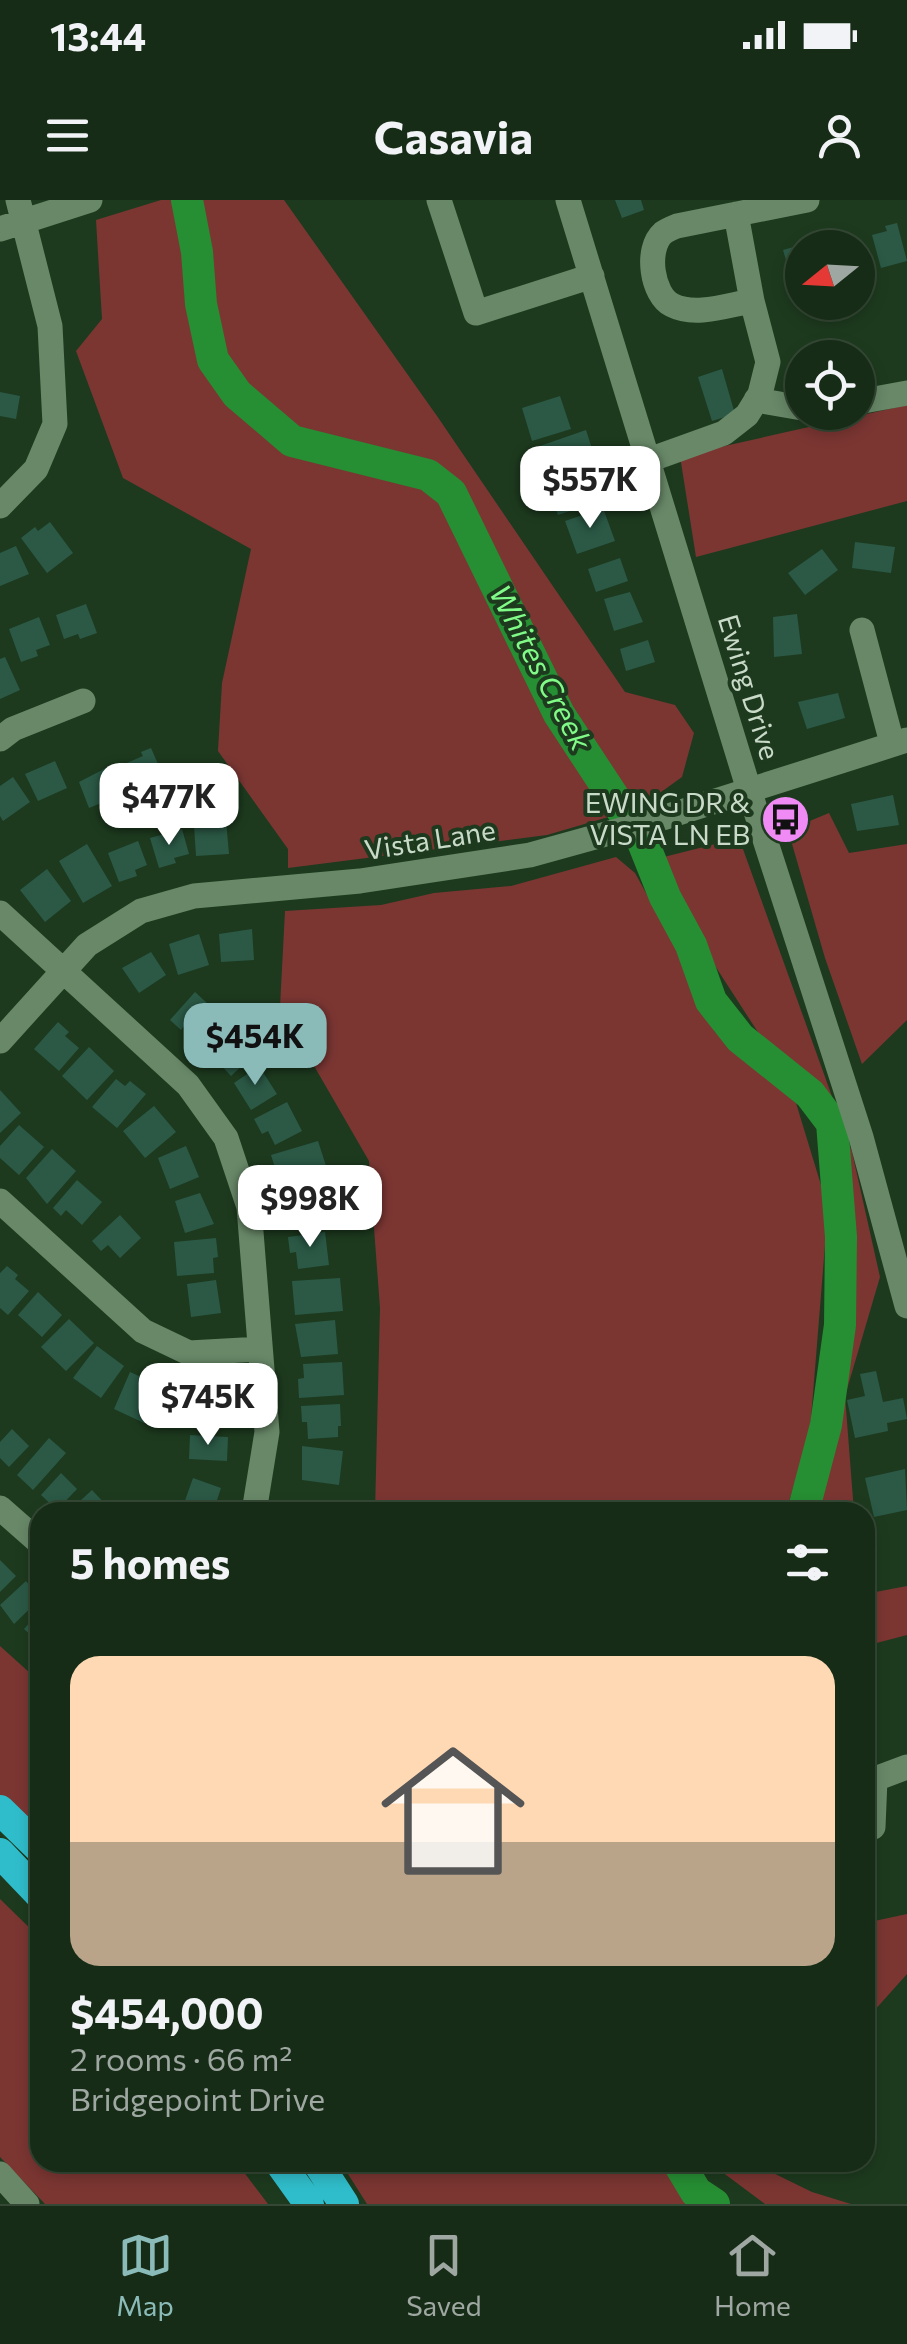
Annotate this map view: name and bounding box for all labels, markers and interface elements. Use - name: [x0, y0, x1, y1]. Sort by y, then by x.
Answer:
- text: 13:44: [50, 12, 146, 59]
- icon: menu: [40, 108, 95, 163]
- text: Casavia: [374, 108, 533, 163]
- icon: person: [812, 108, 867, 163]
- north arrow: [785, 230, 875, 320]
- map controls: [785, 230, 875, 430]
- button: locate: [785, 340, 875, 430]
- pin: $557K: [520, 446, 660, 531]
- text: $557K: [542, 458, 638, 498]
- water label: Whites Creek: [483, 577, 602, 757]
- street label: Ewing Drive: [712, 610, 788, 763]
- pin: $477K: [99, 763, 239, 848]
- text: $477K: [122, 775, 216, 815]
- place label: EWING DR & VISTA LN EB: [585, 785, 750, 851]
- bus stop icon: EWING DR & VISTA LN EB: [759, 793, 811, 845]
- street label: Vista Lane: [362, 812, 498, 866]
- pin: $454K: [185, 1003, 325, 1088]
- text: $454K: [206, 1015, 304, 1055]
- pin: $998K: [240, 1165, 380, 1250]
- text: $998K: [260, 1177, 360, 1217]
- pin: $745K: [138, 1363, 278, 1448]
- text: $745K: [161, 1375, 255, 1415]
- icon: filters: [780, 1535, 835, 1590]
- text: 5 homes: [70, 1536, 230, 1588]
- icon: home: [363, 1721, 543, 1901]
- text: $454,000: [70, 1986, 264, 2038]
- text: 2 rooms · 66 m²: [70, 2038, 292, 2078]
- text: Bridgepoint Drive: [70, 2078, 325, 2118]
- tab: Map: [116, 2228, 174, 2322]
- tab: Saved: [406, 2228, 482, 2322]
- tab: Home: [714, 2228, 791, 2322]

